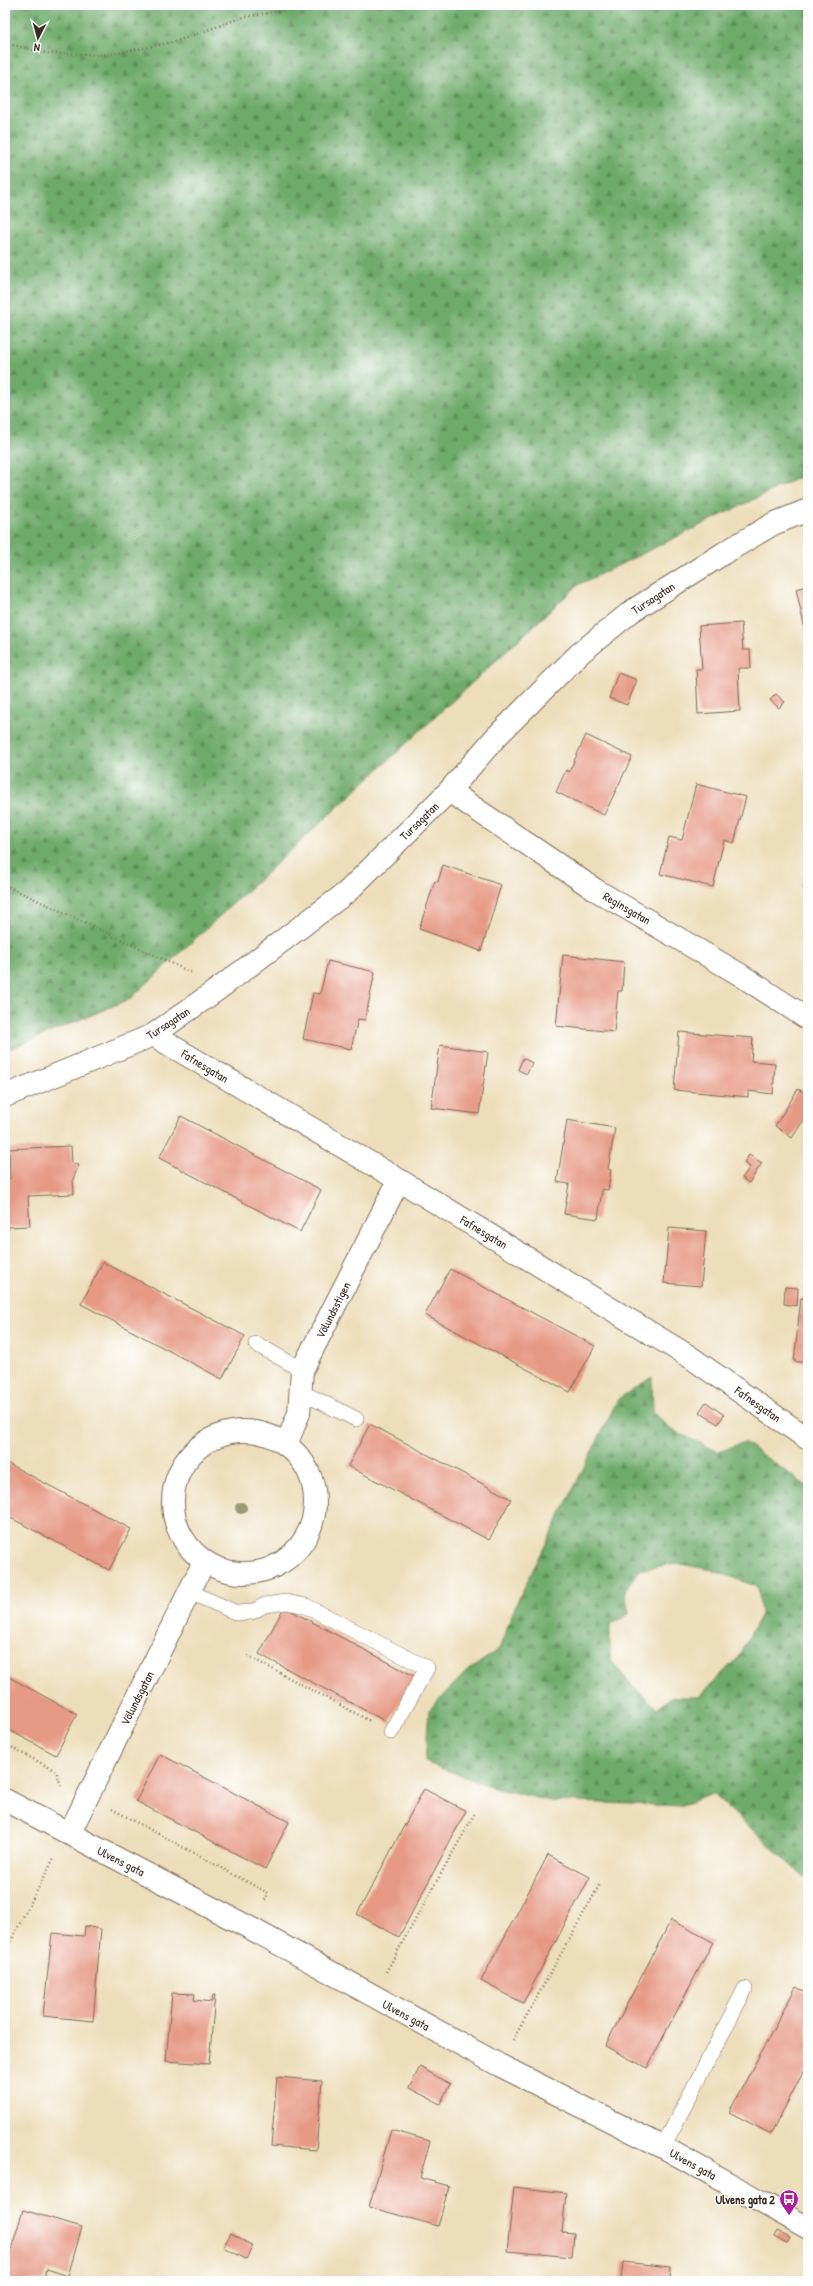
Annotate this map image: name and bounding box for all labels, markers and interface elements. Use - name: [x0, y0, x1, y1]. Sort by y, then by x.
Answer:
- north arrow: [18, 18, 58, 58]
- text: N: [33, 41, 41, 55]
- street label: Tursagatan: [628, 578, 678, 618]
- street label: Tursagatan: [396, 798, 442, 844]
- street label: Reginsgatan: [600, 887, 654, 929]
- street label: Tursagatan: [143, 1003, 193, 1043]
- street label: Fafnesgatan: [177, 1045, 232, 1087]
- street label: Fafnesgatan: [456, 1211, 511, 1253]
- street label: Völundsstigen: [312, 1279, 354, 1341]
- street label: Fafnesgatan: [731, 1381, 784, 1426]
- street label: Völundsgatan: [116, 1668, 158, 1728]
- street label: Ulvens gata: [94, 1842, 148, 1880]
- street label: Ulvens gata: [379, 1996, 433, 2035]
- street label: Ulvens gata: [667, 2144, 720, 2184]
- bus stop icon: Ulvens gata 2: [778, 2188, 800, 2216]
- place label: Ulvens gata 2: [716, 2191, 775, 2209]

